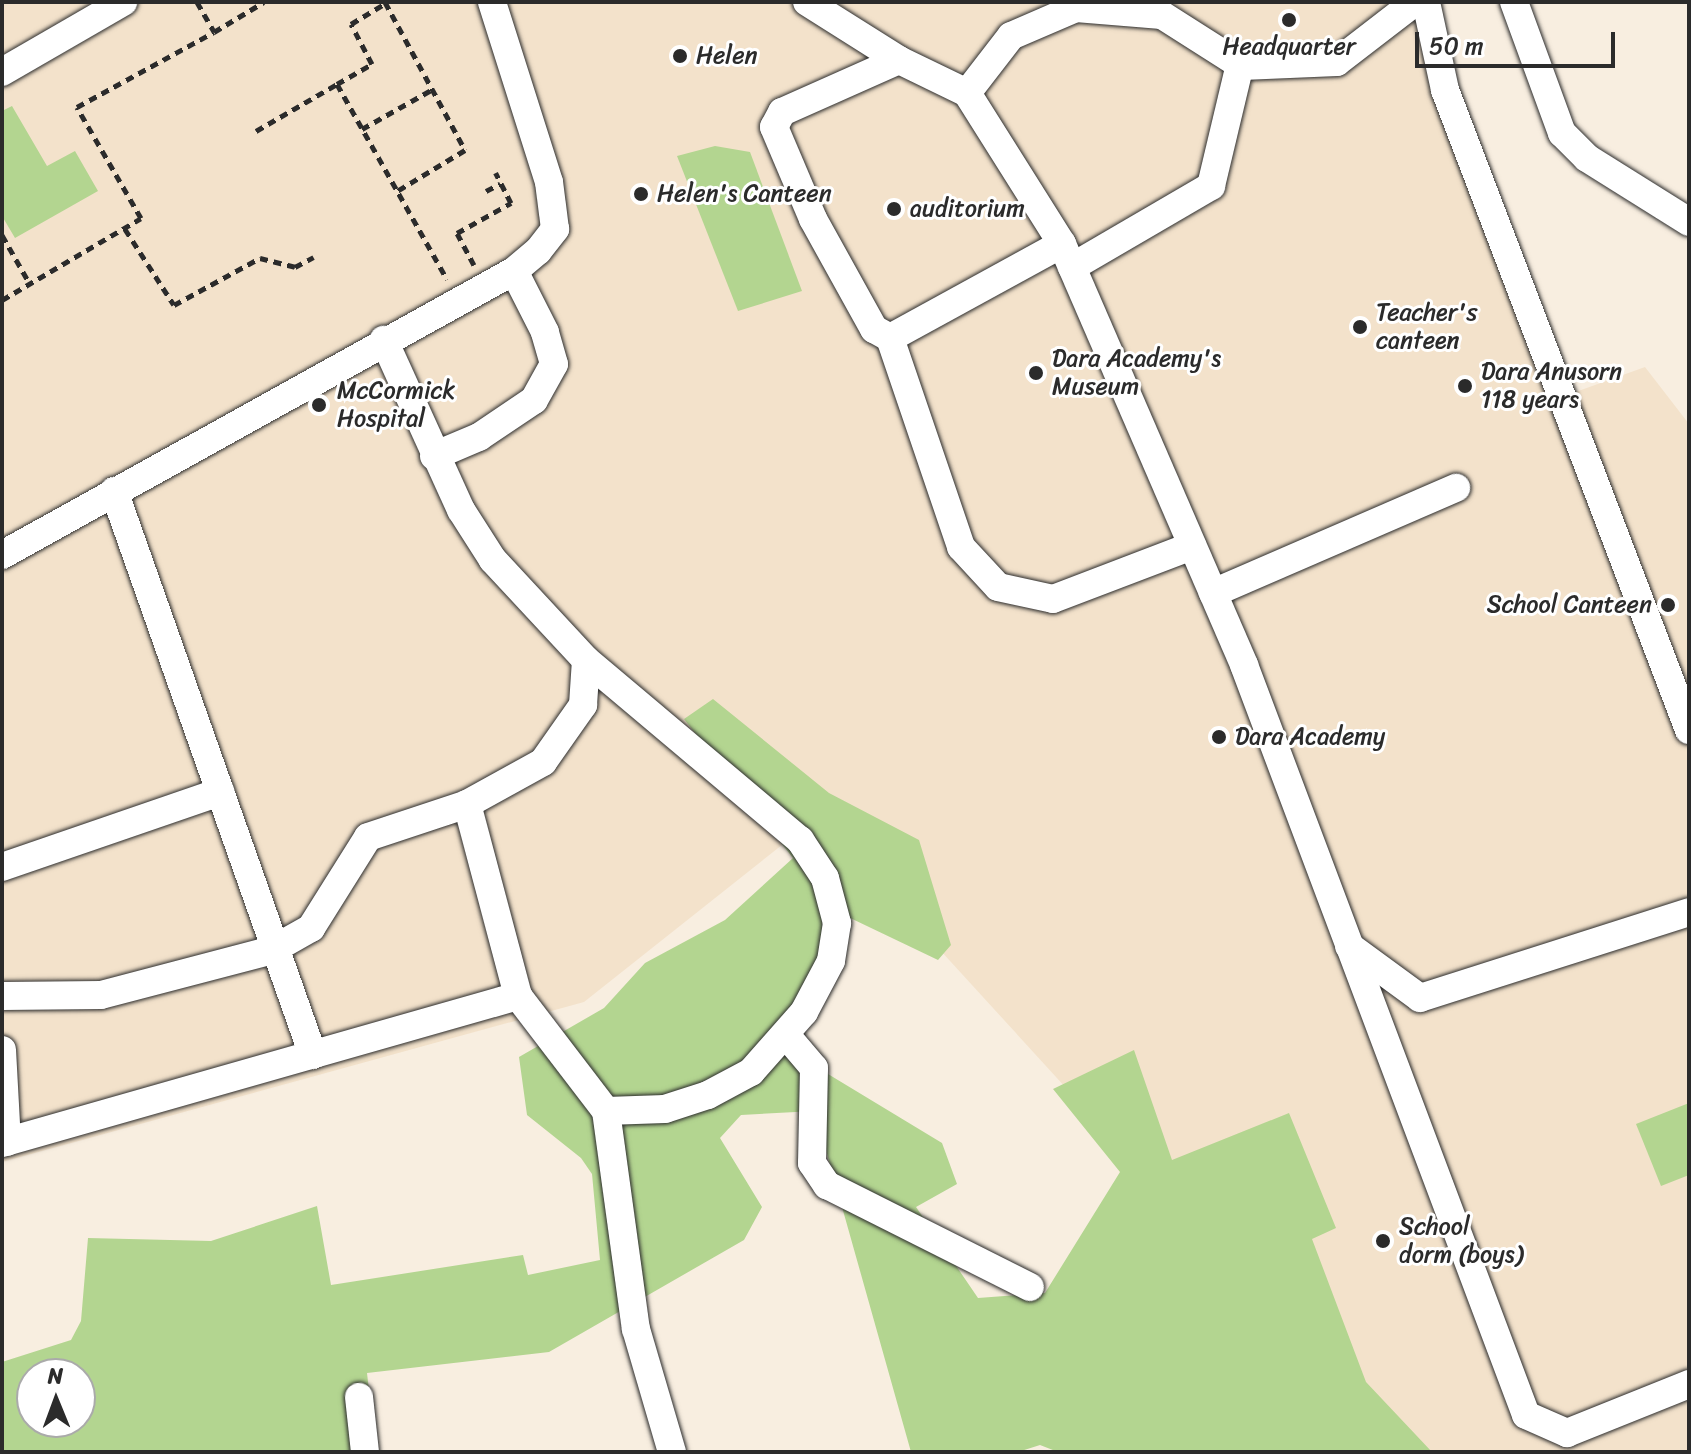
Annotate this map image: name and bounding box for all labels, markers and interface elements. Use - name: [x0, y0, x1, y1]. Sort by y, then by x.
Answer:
- marker: Headquarter: [1280, 11, 1298, 29]
- scale bar: [1419, 16, 1619, 66]
- text: 50 m: [1429, 25, 1484, 67]
- place label: Headquarter: [1222, 33, 1356, 61]
- place label: Helen: [696, 42, 757, 70]
- marker: Helen: [671, 47, 689, 65]
- place label: Helen's Canteen: [657, 180, 831, 208]
- marker: Helen's Canteen: [632, 185, 650, 203]
- place label: auditorium: [910, 195, 1025, 223]
- marker: auditorium: [885, 200, 903, 218]
- place label: Teacher's canteen: [1376, 299, 1478, 355]
- marker: Teacher's canteen: [1351, 318, 1369, 336]
- place label: Dara Academy's Museum: [1052, 345, 1222, 401]
- place label: Dara Anusorn 118 years: [1481, 358, 1623, 414]
- marker: Dara Academy's Museum: [1027, 364, 1045, 382]
- place label: McCormick Hospital: [337, 377, 455, 433]
- marker: Dara Anusorn 118 years: [1456, 377, 1474, 395]
- marker: McCormick Hospital: [308, 394, 330, 416]
- place label: School Canteen: [1488, 591, 1652, 619]
- marker: School Canteen: [1659, 596, 1677, 614]
- place label: Dara Academy: [1235, 723, 1385, 751]
- marker: Dara Academy: [1210, 728, 1228, 746]
- place label: School dorm (boys): [1399, 1213, 1523, 1269]
- marker: School dorm (boys): [1374, 1232, 1392, 1250]
- text: N: [48, 1356, 64, 1395]
- north arrow: [16, 1358, 96, 1438]

